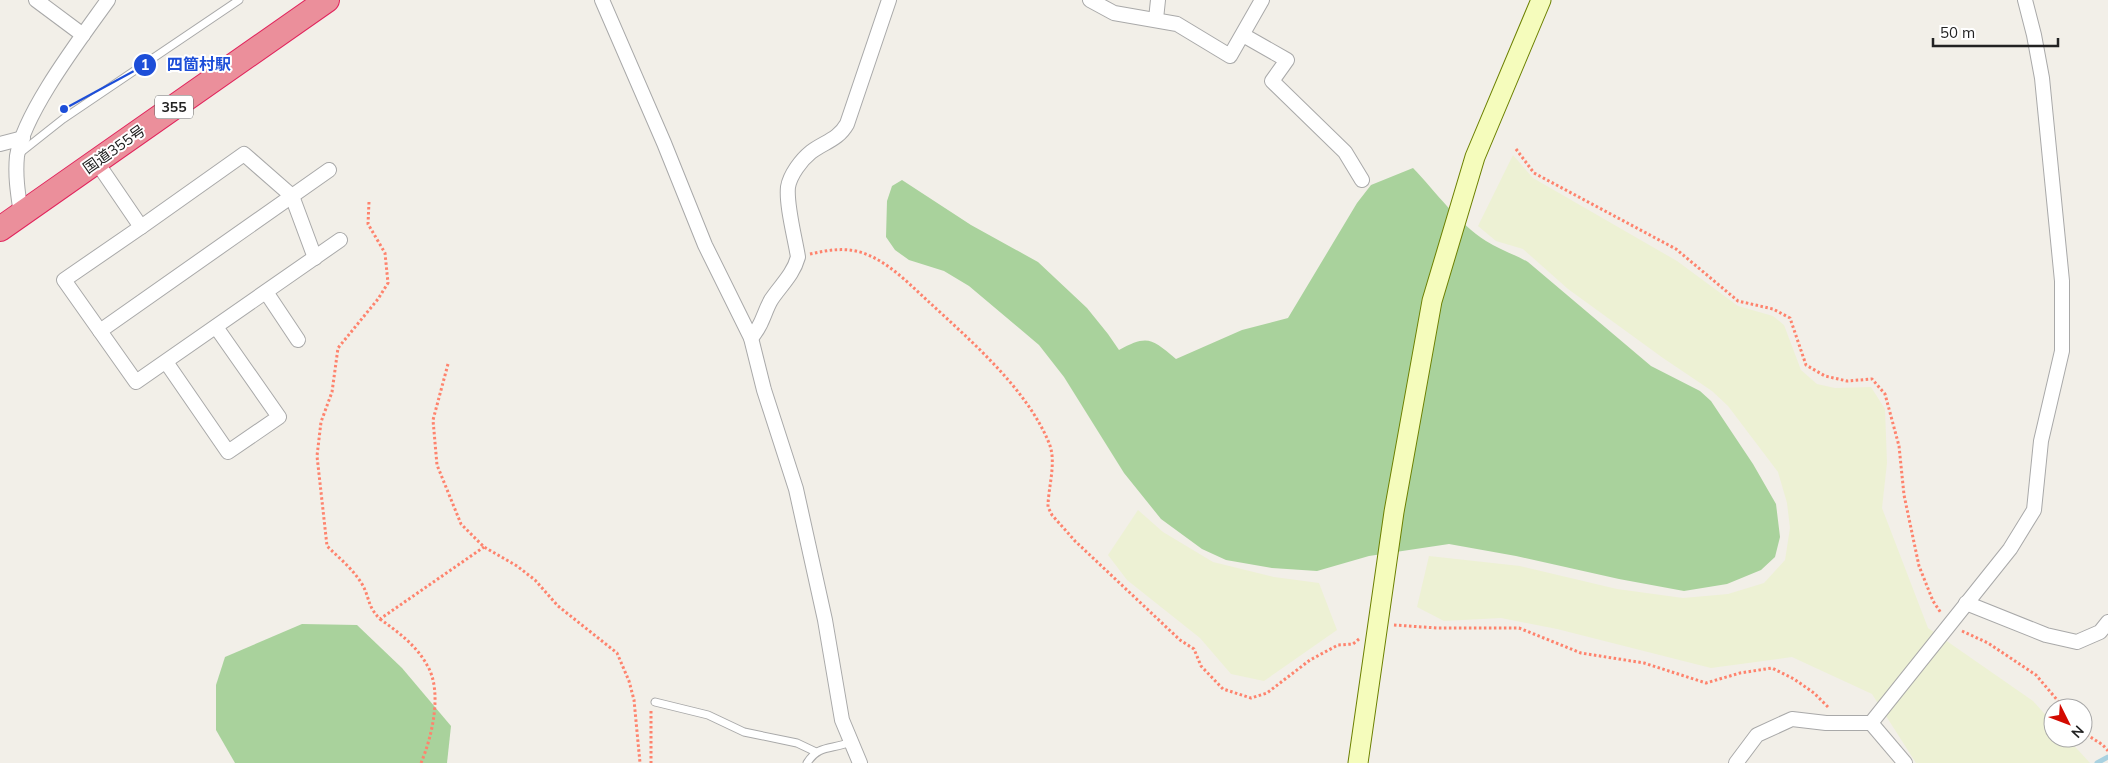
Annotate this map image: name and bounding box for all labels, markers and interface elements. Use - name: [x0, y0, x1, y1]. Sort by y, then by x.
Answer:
- scale bar: [1933, 15, 2058, 47]
- text: 50 m: [1940, 23, 1975, 42]
- callout: 四箇村駅: [132, 49, 241, 80]
- text: 四箇村駅: [167, 54, 231, 74]
- text: 1: [140, 55, 150, 74]
- road number: 355: [155, 95, 193, 118]
- street label: 国道355号: [79, 121, 149, 177]
- north arrow: [2043, 698, 2093, 748]
- text: N: [2067, 722, 2088, 742]

